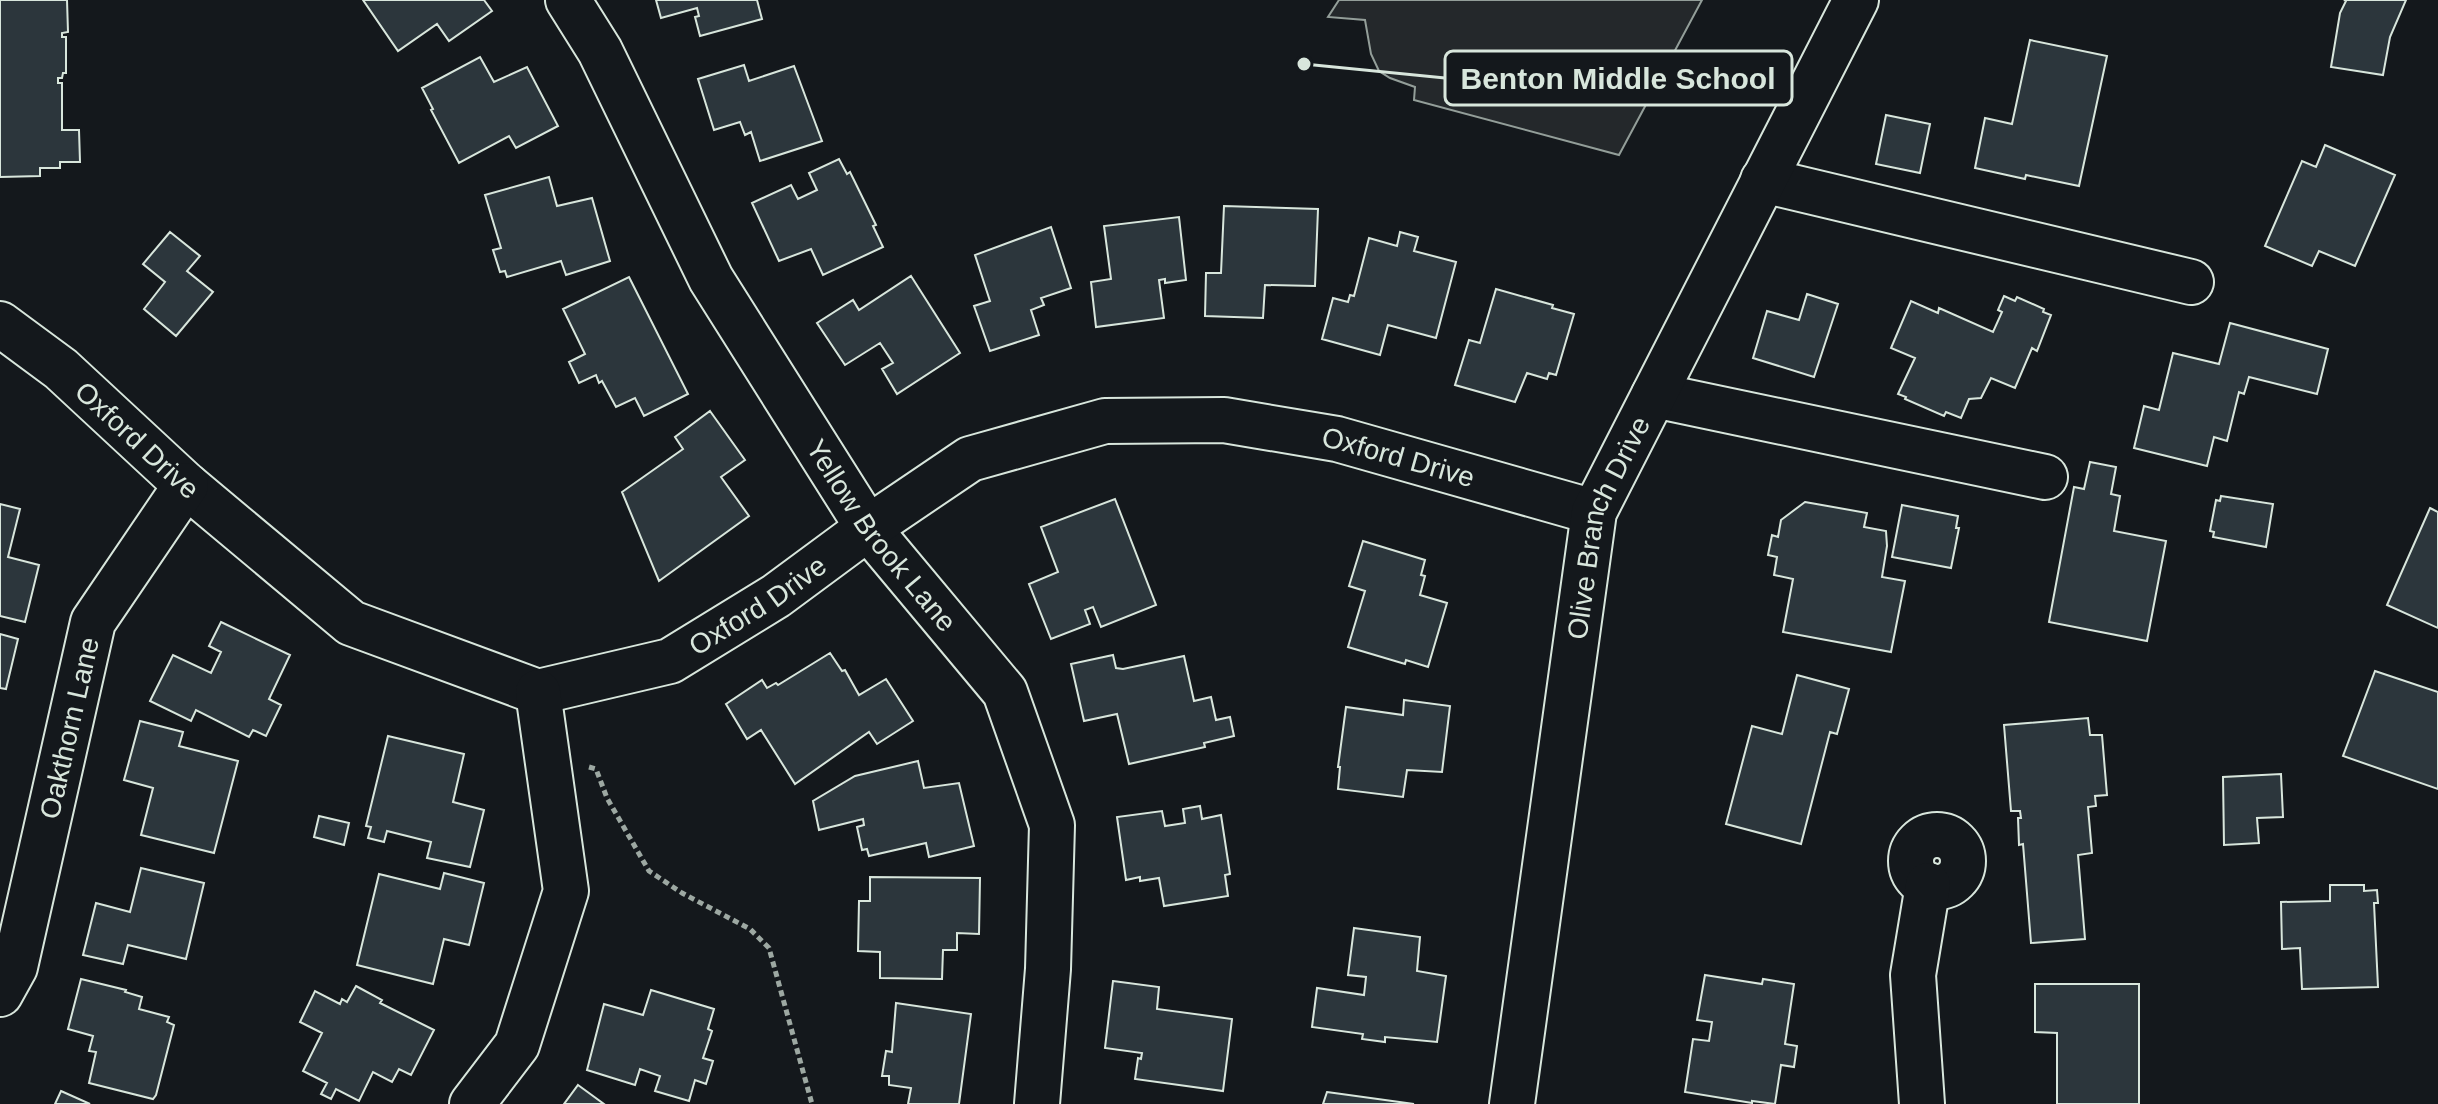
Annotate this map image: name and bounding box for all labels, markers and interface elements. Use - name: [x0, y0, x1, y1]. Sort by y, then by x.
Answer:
- callout: Benton Middle School: [1445, 51, 1792, 105]
- text: Benton Middle School: [1461, 62, 1776, 95]
- street label: Oxford Drive: [69, 375, 205, 505]
- street label: Olive Branch Drive: [1562, 412, 1656, 641]
- street label: Oxford Drive: [1320, 422, 1478, 493]
- street label: Yellow Brook Lane: [800, 434, 962, 638]
- street label: Oxford Drive: [684, 550, 832, 662]
- street label: Oakthorn Lane: [34, 634, 105, 822]

